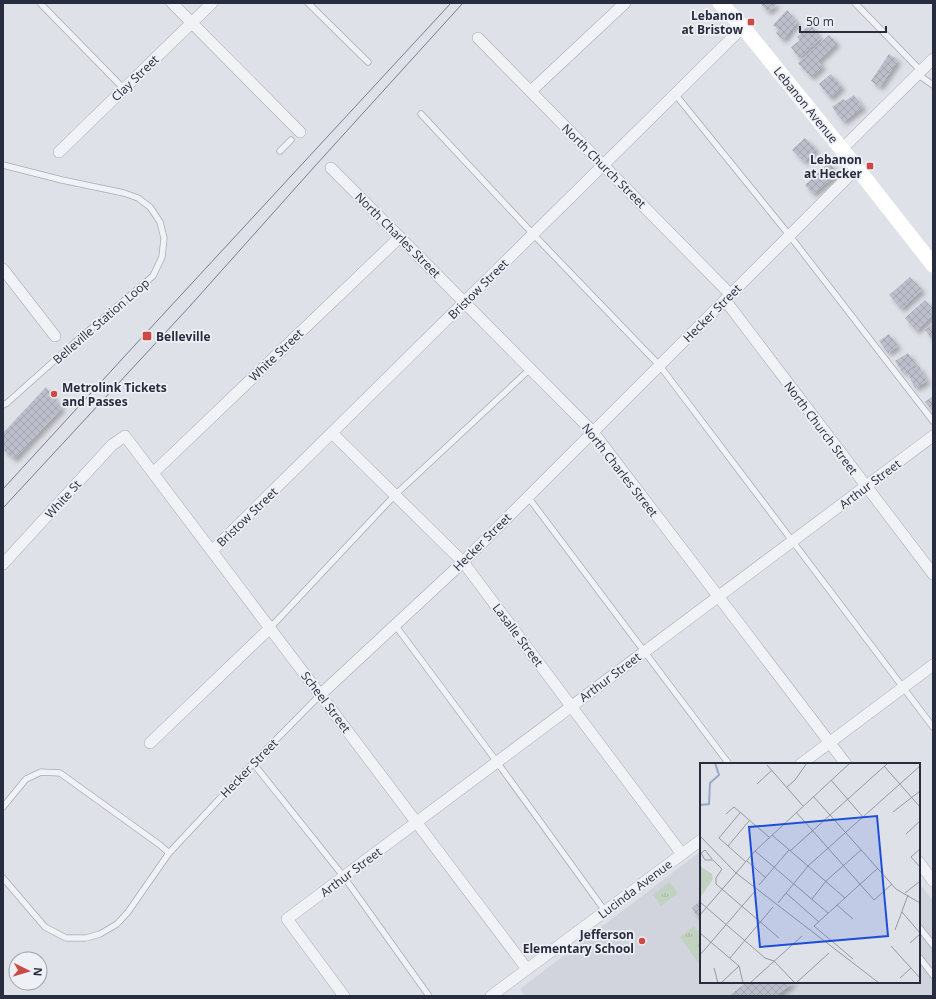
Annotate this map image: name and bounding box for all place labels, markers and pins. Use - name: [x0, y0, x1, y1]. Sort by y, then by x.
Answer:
- place label: Lebanon at Bristow: [681, 7, 744, 38]
- marker: Lebanon at Bristow: [746, 17, 756, 27]
- place label: Lebanon at Hecker: [804, 151, 863, 182]
- marker: Lebanon at Hecker: [865, 161, 875, 171]
- place label: Belleville: [156, 328, 210, 345]
- marker: Belleville: [141, 330, 153, 342]
- place label: Metrolink Tickets and Passes: [62, 379, 167, 410]
- marker: Metrolink Tickets and Passes: [49, 389, 59, 399]
- place label: Jefferson Elementary School: [523, 926, 634, 957]
- marker: Jefferson Elementary School: [637, 936, 647, 946]

